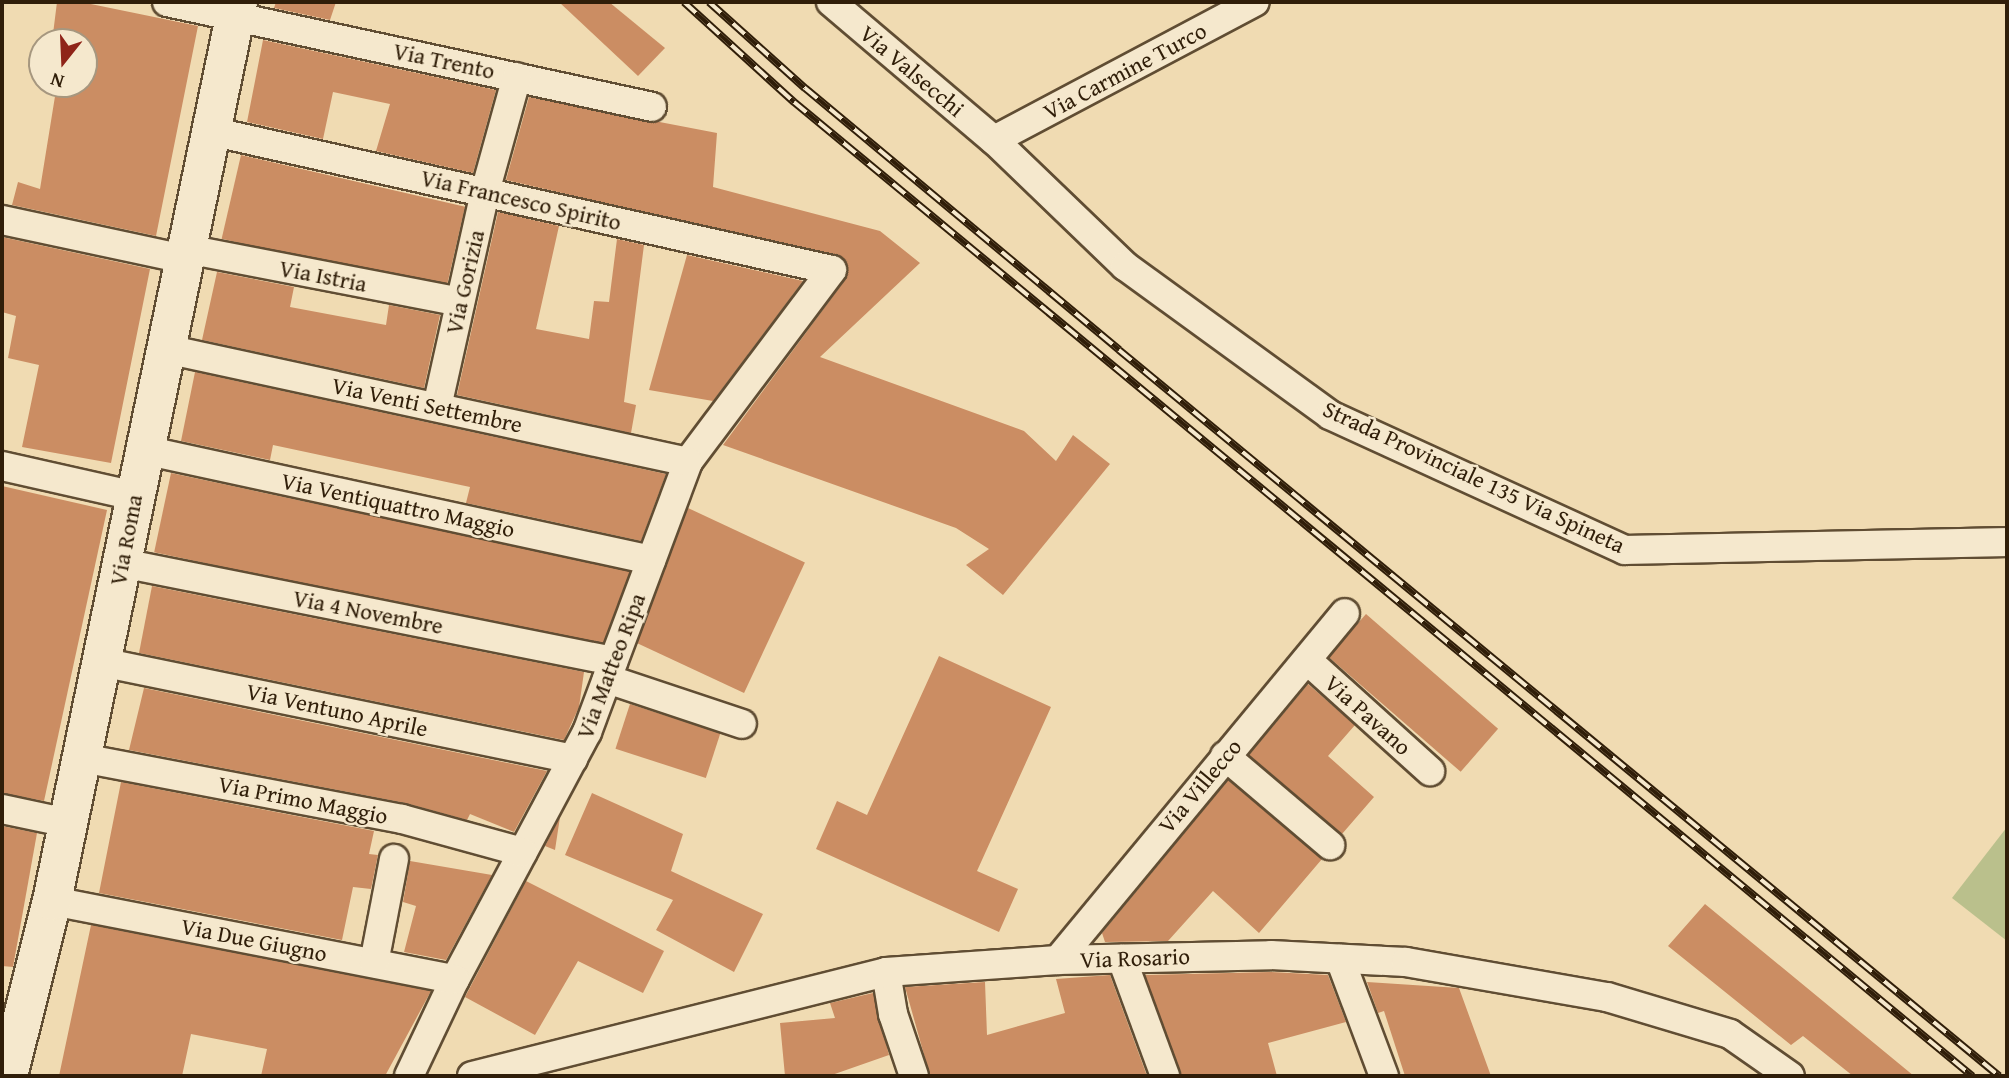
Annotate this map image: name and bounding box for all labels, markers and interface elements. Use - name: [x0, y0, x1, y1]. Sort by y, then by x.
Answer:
- street label: Via Carmine Turco: [1039, 16, 1211, 126]
- street label: Via Valsecchi: [854, 19, 970, 123]
- north arrow: [28, 28, 98, 98]
- street label: Via Trento: [391, 37, 497, 85]
- text: N: [47, 66, 68, 96]
- street label: Via Francesco Spirito: [418, 164, 624, 236]
- street label: Via Gorizia: [440, 227, 490, 337]
- street label: Via Istria: [277, 254, 369, 298]
- street label: Via Venti Settembre: [329, 371, 525, 439]
- street label: Strada Provinciale 135 Via Spineta: [1319, 395, 1629, 559]
- street label: Via Ventiquattro Maggio: [279, 467, 517, 543]
- street label: Via Roma: [104, 492, 148, 588]
- street label: Via 4 Novembre: [291, 584, 445, 640]
- street label: Via Matteo Ripa: [571, 589, 651, 743]
- street label: Via Pavano: [1319, 669, 1417, 761]
- street label: Via Ventuno Aprile: [244, 677, 430, 743]
- street label: Via Villecco: [1153, 733, 1247, 839]
- street label: Via Primo Maggio: [216, 770, 390, 830]
- street label: Via Due Giugno: [179, 912, 329, 968]
- street label: Via Rosario: [1080, 942, 1190, 974]

